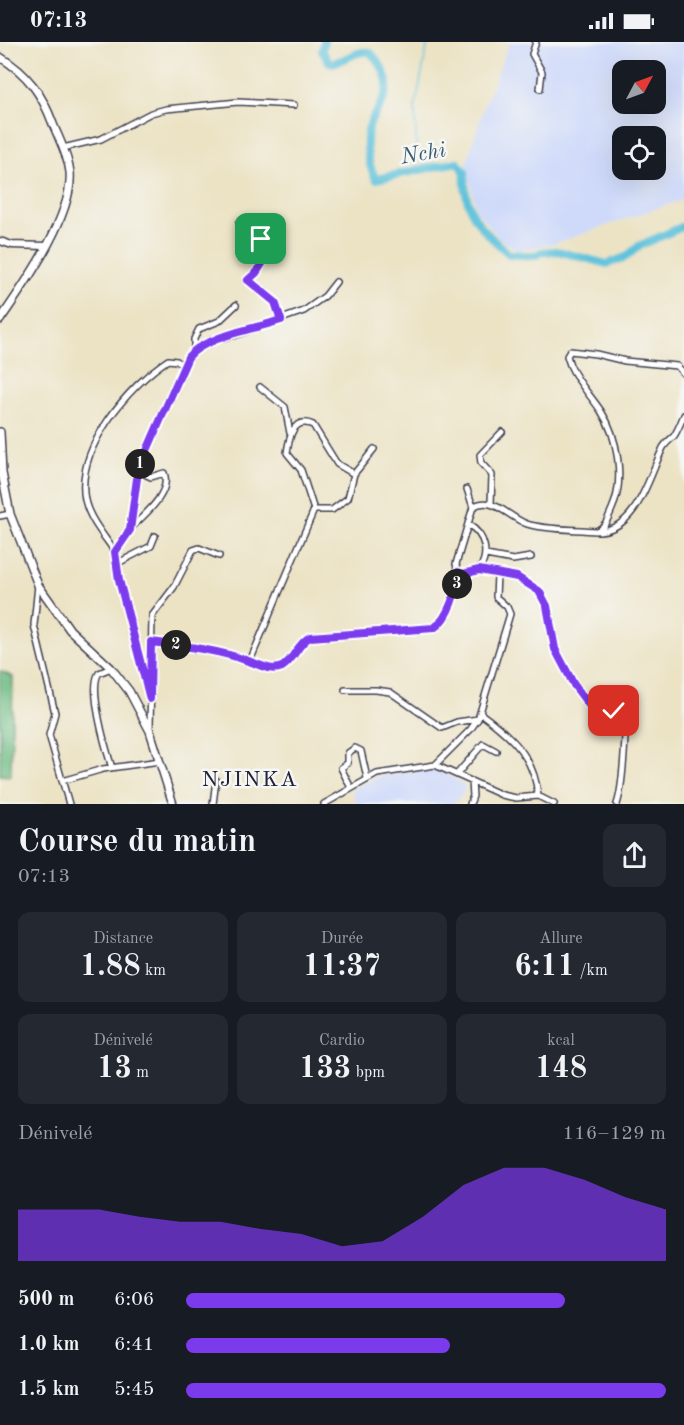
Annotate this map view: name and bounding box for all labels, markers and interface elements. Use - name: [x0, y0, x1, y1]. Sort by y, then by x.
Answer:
- text: 07:13: [30, 10, 87, 32]
- north arrow: [612, 60, 666, 114]
- map controls: [612, 60, 666, 180]
- button: locate: [612, 126, 666, 180]
- water label: Nchi: [398, 139, 448, 169]
- pin: [235, 213, 286, 264]
- icon: arrive: [244, 222, 277, 255]
- pin: 1: [125, 449, 155, 479]
- text: 1: [135, 456, 145, 472]
- pin: 3: [442, 569, 472, 599]
- text: 3: [452, 576, 462, 592]
- pin: 2: [161, 630, 191, 660]
- text: 2: [171, 637, 181, 653]
- pin: [588, 685, 639, 736]
- icon: check: [597, 694, 630, 727]
- district label: NJINKA: [202, 769, 298, 791]
- button: share: [603, 824, 666, 887]
- text: Course du matin: [18, 826, 256, 859]
- text: 07:13: [18, 867, 70, 887]
- text: Distance: [93, 931, 153, 947]
- text: Durée: [321, 931, 363, 947]
- text: Allure: [539, 931, 583, 947]
- text: 1.88: [80, 952, 141, 982]
- text: 11:37: [303, 952, 381, 982]
- text: 6:11: [514, 952, 575, 982]
- text: km: [141, 963, 166, 979]
- text: /km: [575, 963, 608, 979]
- text: Dénivelé: [93, 1033, 153, 1049]
- text: Cardio: [319, 1033, 365, 1049]
- text: kcal: [547, 1033, 575, 1049]
- text: 13: [97, 1054, 132, 1084]
- text: 133: [299, 1054, 351, 1084]
- text: 148: [535, 1054, 587, 1084]
- text: m: [132, 1065, 149, 1081]
- text: bpm: [351, 1065, 385, 1081]
- text: Dénivelé: [18, 1124, 92, 1144]
- text: 116–129 m: [563, 1124, 666, 1144]
- text: 500 m: [18, 1290, 74, 1310]
- text: 6:06: [114, 1290, 154, 1310]
- text: 1.0 km: [18, 1335, 80, 1355]
- text: 6:41: [114, 1335, 154, 1355]
- text: 1.5 km: [18, 1380, 80, 1400]
- text: 5:45: [114, 1380, 154, 1400]

